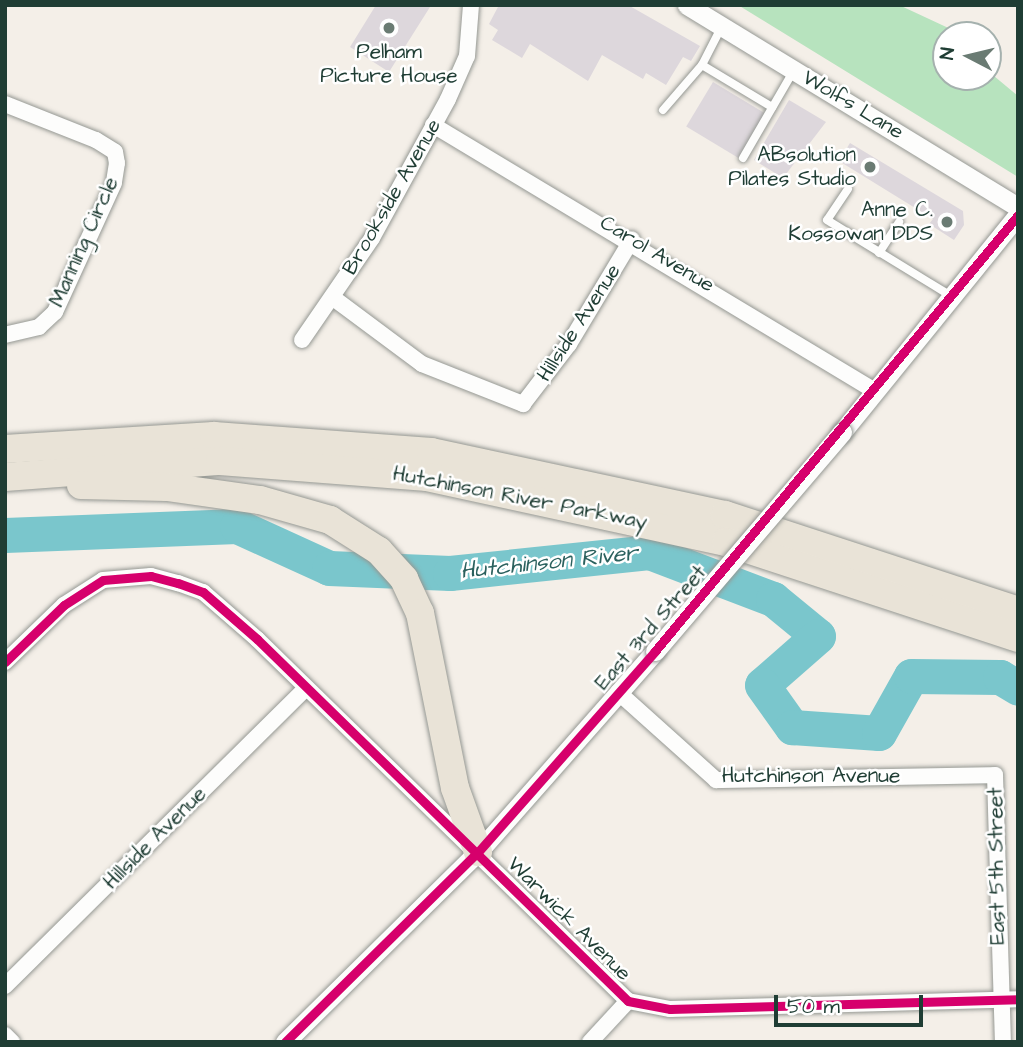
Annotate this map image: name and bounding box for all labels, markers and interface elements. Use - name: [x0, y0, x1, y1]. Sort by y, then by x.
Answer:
- marker: Pelham Picture House: [381, 20, 397, 36]
- north arrow: [932, 21, 1002, 91]
- place label: Pelham Picture House: [320, 39, 458, 89]
- text: N: [934, 46, 962, 61]
- street label: Wolfs Lane: [798, 65, 908, 145]
- street label: Brookside Avenue: [337, 115, 447, 279]
- place label: ABsolution Pilates Studio: [728, 142, 856, 192]
- marker: ABsolution Pilates Studio: [862, 159, 878, 175]
- street label: Manning Circle: [44, 173, 124, 311]
- place label: Anne C. Kossowan DDS: [788, 197, 933, 247]
- street label: Carol Avenue: [595, 210, 719, 298]
- marker: Anne C. Kossowan DDS: [939, 214, 955, 230]
- street label: Hillside Avenue: [532, 260, 626, 386]
- street label: Hutchinson River Parkway: [391, 461, 649, 535]
- water label: Hutchinson River: [459, 539, 639, 585]
- street label: East 3rd Street: [590, 561, 712, 695]
- street label: Hutchinson Avenue: [722, 763, 900, 789]
- street label: Hillside Avenue: [98, 781, 212, 895]
- street label: East 5th Street: [983, 787, 1011, 945]
- street label: Warwick Avenue: [502, 852, 636, 986]
- scale bar: [778, 981, 927, 1025]
- text: 50 m: [787, 992, 840, 1021]

